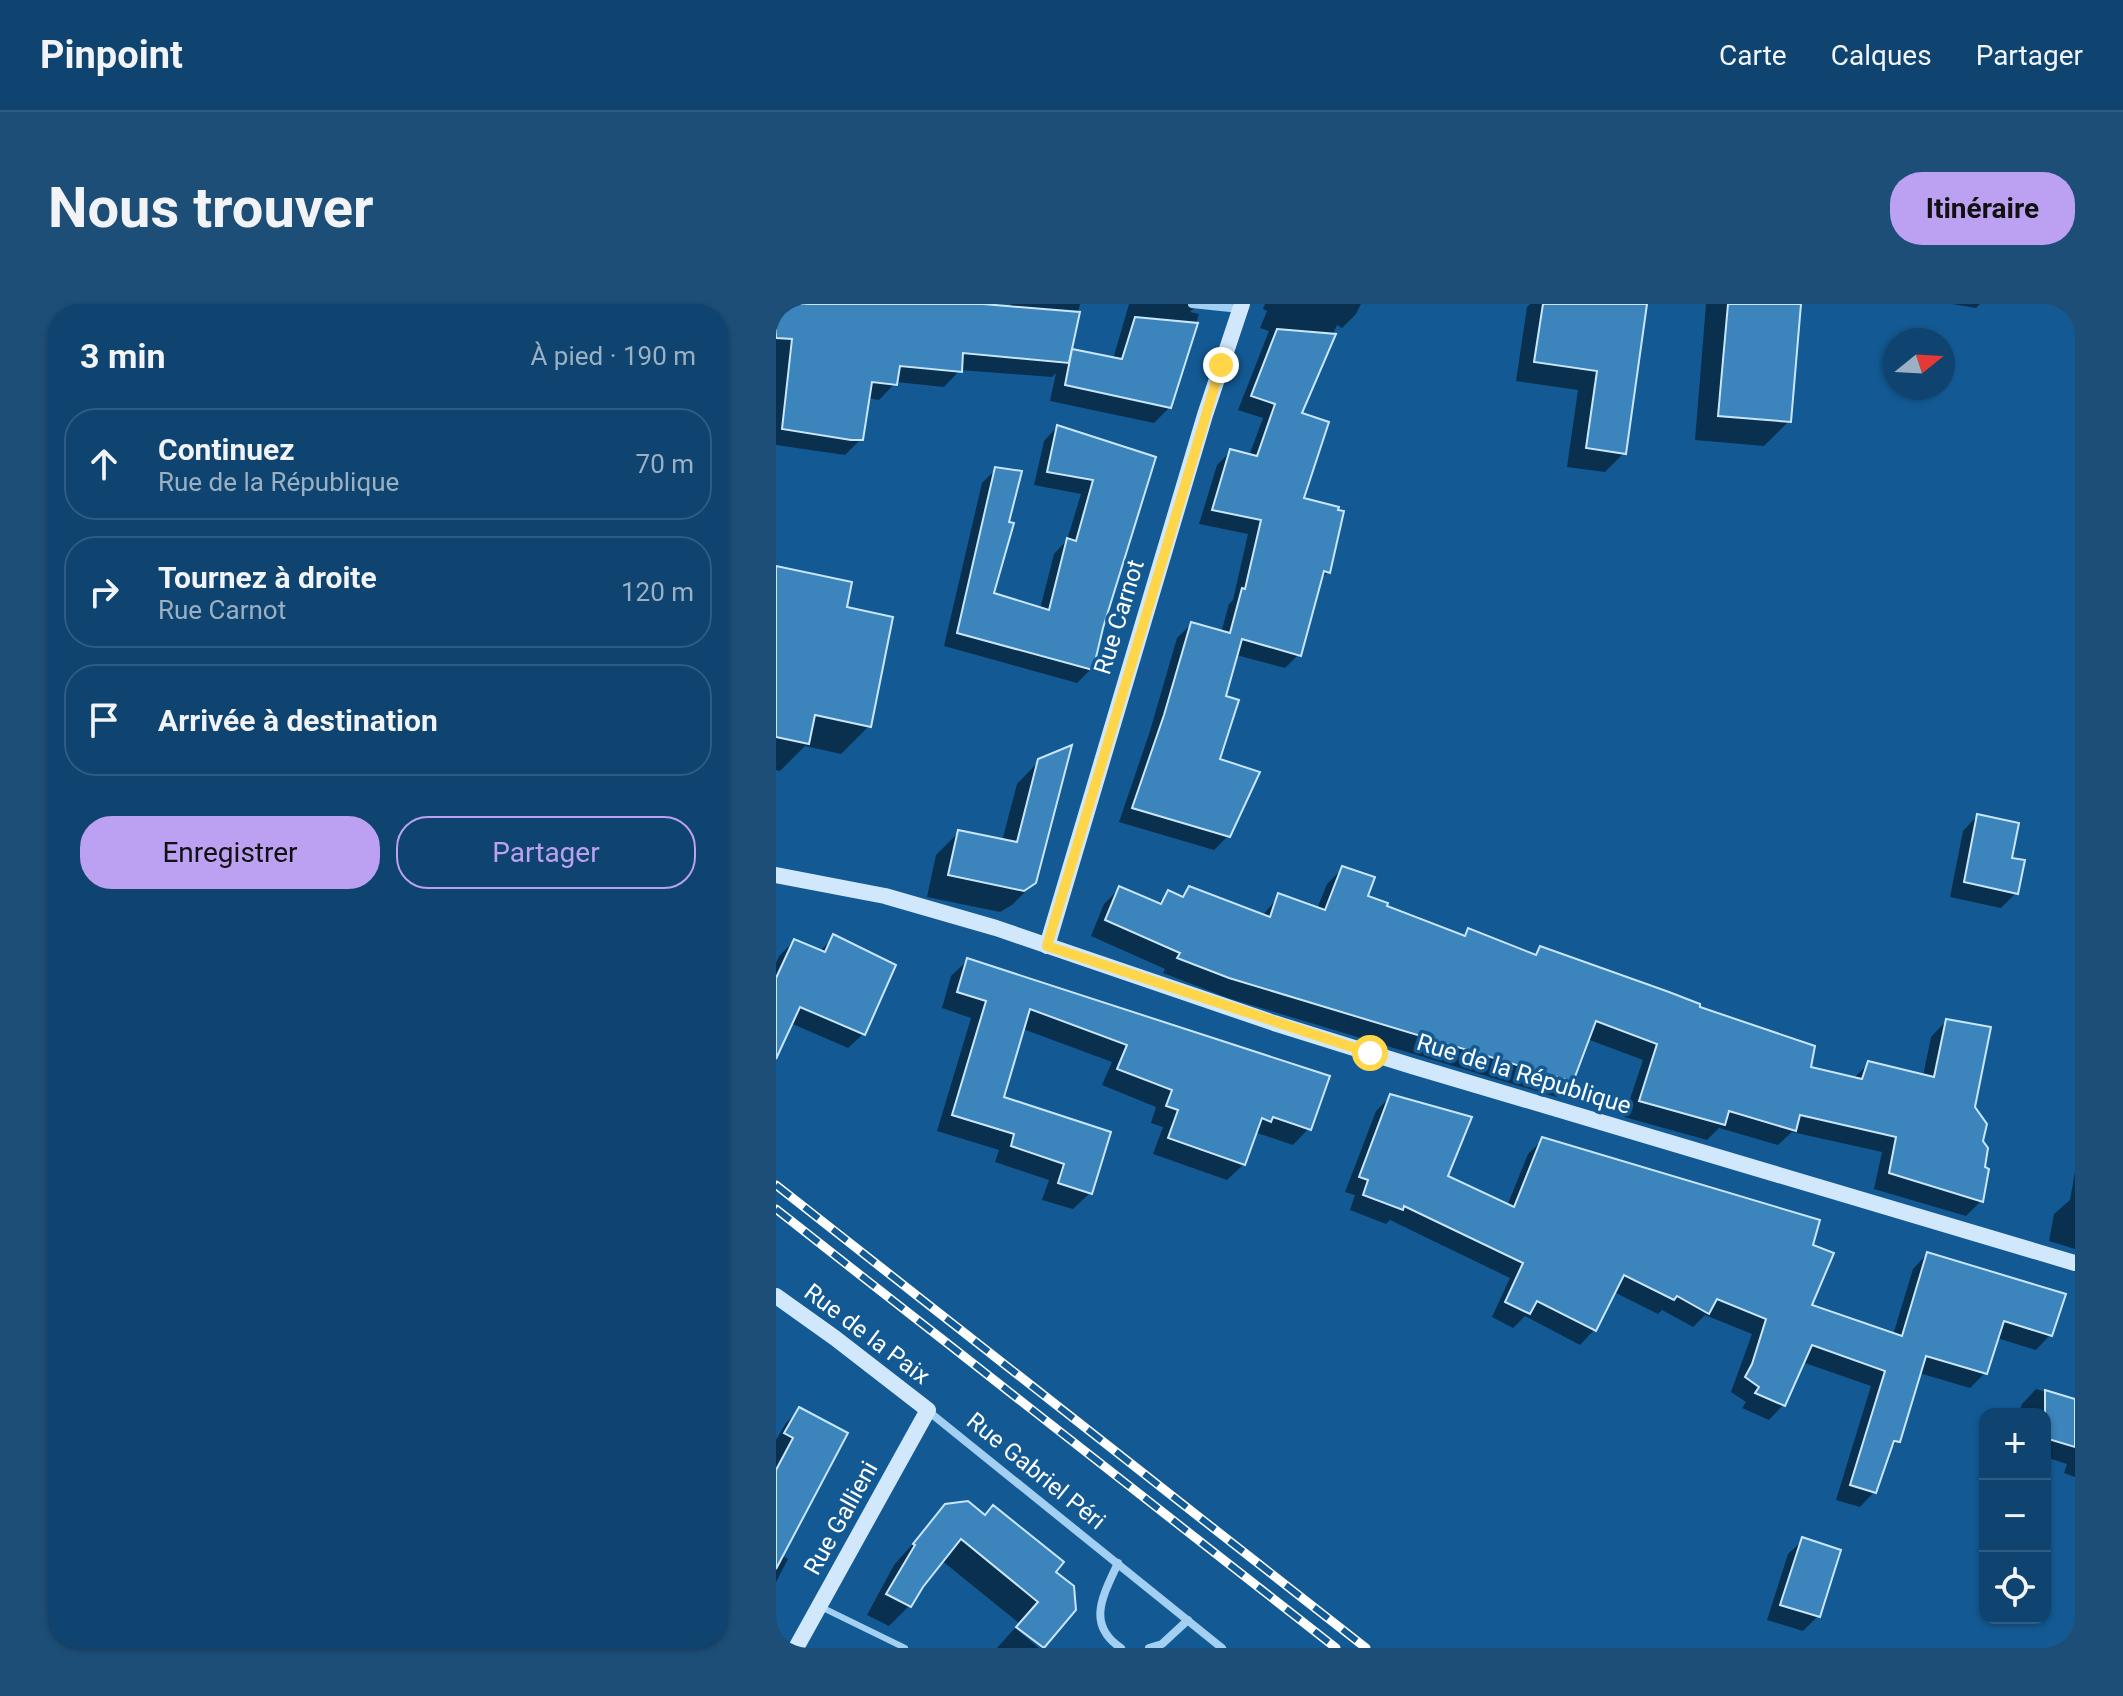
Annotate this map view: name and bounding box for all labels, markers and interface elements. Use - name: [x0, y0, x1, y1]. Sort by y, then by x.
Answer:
- text: Pinpoint: [40, 33, 183, 77]
- text: Carte: [1719, 39, 1787, 72]
- text: Calques: [1831, 39, 1932, 72]
- text: Partager: [1976, 39, 2083, 72]
- button: Itinéraire: [1890, 172, 2075, 245]
- text: Nous trouver: [48, 175, 374, 241]
- north arrow: [1883, 328, 1955, 400]
- text: 3 min: [80, 336, 165, 376]
- text: À pied · 190 m: [530, 341, 696, 371]
- route end: [1203, 347, 1239, 383]
- text: Continuez: [158, 432, 295, 467]
- icon: ahead: [82, 442, 126, 486]
- text: 70 m: [636, 449, 694, 479]
- text: Rue de la République: [158, 467, 399, 497]
- street label: Rue Carnot: [1088, 556, 1150, 678]
- text: Tournez à droite: [158, 560, 377, 595]
- icon: right: [82, 570, 126, 614]
- text: 120 m: [621, 577, 694, 607]
- text: Rue Carnot: [158, 595, 286, 625]
- icon: arrive: [82, 698, 126, 742]
- text: Arrivée à destination: [158, 703, 438, 738]
- button: Enregistrer: [80, 816, 380, 889]
- button: Partager: [396, 816, 696, 889]
- street label: Rue de la République: [1413, 1028, 1635, 1120]
- route start: [1352, 1035, 1388, 1071]
- street label: Rue de la Paix: [799, 1278, 935, 1390]
- street label: Rue Gabriel Péri: [961, 1407, 1111, 1535]
- map controls: [1979, 1408, 2051, 1624]
- button: +: [1979, 1408, 2051, 1480]
- street label: Rue Gallieni: [798, 1456, 884, 1580]
- button: −: [1979, 1480, 2051, 1552]
- button: locate: [1979, 1552, 2051, 1624]

